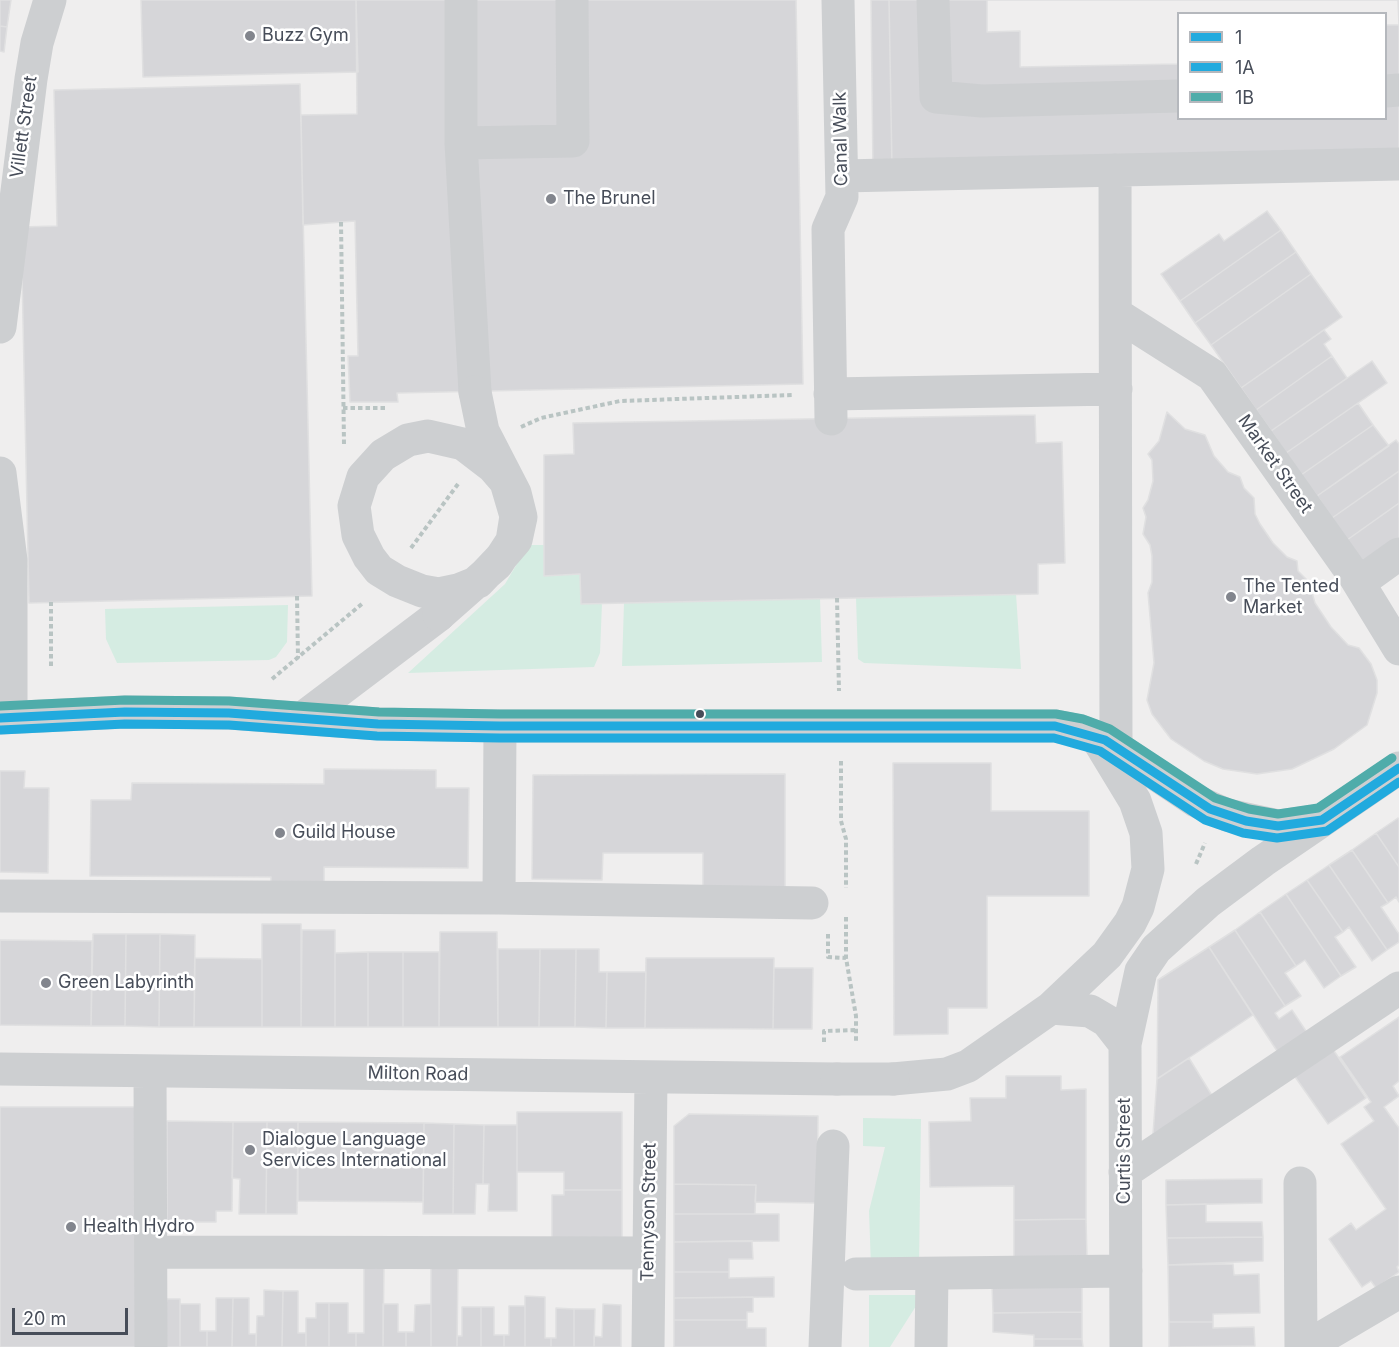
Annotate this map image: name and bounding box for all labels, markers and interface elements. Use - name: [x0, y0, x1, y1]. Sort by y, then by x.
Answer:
- legend: [1177, 12, 1387, 120]
- place label: Buzz Gym: [262, 25, 349, 47]
- text: 1: [1235, 27, 1242, 48]
- marker: Buzz Gym: [243, 29, 257, 43]
- text: 1A: [1235, 57, 1255, 78]
- street label: Villett Street: [6, 74, 42, 180]
- text: 1B: [1235, 87, 1254, 108]
- street label: Canal Walk: [829, 92, 853, 186]
- place label: The Brunel: [563, 188, 656, 210]
- marker: The Brunel: [544, 192, 558, 206]
- street label: Market Street: [1233, 411, 1317, 517]
- place label: The Tented Market: [1243, 576, 1339, 618]
- marker: The Tented Market: [1224, 590, 1238, 604]
- unlabelled marker: [694, 708, 706, 720]
- place label: Guild House: [292, 822, 396, 844]
- marker: Guild House: [273, 826, 287, 840]
- place label: Green Labyrinth: [58, 972, 194, 994]
- marker: Green Labyrinth: [39, 976, 53, 990]
- street label: Milton Road: [367, 1062, 469, 1086]
- street label: Curtis Street: [1114, 1098, 1136, 1204]
- place label: Dialogue Language Services International: [262, 1129, 447, 1172]
- marker: Dialogue Language Services International: [243, 1143, 257, 1157]
- street label: Tennyson Street: [637, 1143, 661, 1281]
- place label: Health Hydro: [83, 1216, 195, 1238]
- marker: Health Hydro: [64, 1220, 78, 1234]
- scale bar: [15, 1296, 130, 1334]
- text: 20 m: [23, 1308, 66, 1329]

